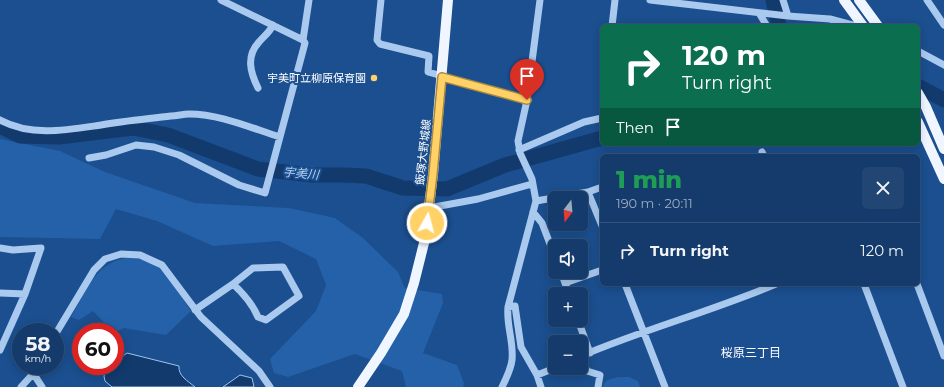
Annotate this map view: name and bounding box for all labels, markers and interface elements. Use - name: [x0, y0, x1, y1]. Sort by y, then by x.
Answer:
- text: 120 m: [682, 38, 766, 72]
- icon: right: [616, 40, 668, 92]
- pin: [510, 59, 544, 100]
- icon: arrive: [516, 65, 538, 87]
- place label: 宇美町立柳原保育園: [267, 71, 366, 85]
- text: Turn right: [682, 72, 772, 94]
- marker: 宇美町立柳原保育園: [369, 73, 379, 83]
- icon: arrive: [662, 116, 684, 138]
- street label: 飯塚大野城線: [413, 118, 433, 186]
- text: Then: [616, 118, 654, 137]
- water label: 宇美川: [282, 164, 322, 182]
- text: 1 min: [616, 165, 682, 194]
- button: close: [862, 167, 904, 209]
- north arrow: [548, 191, 588, 231]
- map controls: [548, 191, 588, 375]
- text: 190 m · 20:11: [616, 195, 693, 211]
- position arrow: [406, 202, 448, 244]
- button: sound: [548, 239, 588, 279]
- icon: right: [616, 240, 638, 262]
- text: Turn right: [650, 241, 729, 260]
- text: 120 m: [860, 241, 904, 260]
- button: +: [548, 287, 588, 327]
- speed limit sign: 60: [72, 323, 124, 375]
- text: 58: [25, 332, 51, 356]
- button: −: [548, 335, 588, 375]
- district label: 桜原三丁目: [721, 345, 781, 360]
- text: km/h: [25, 352, 51, 365]

